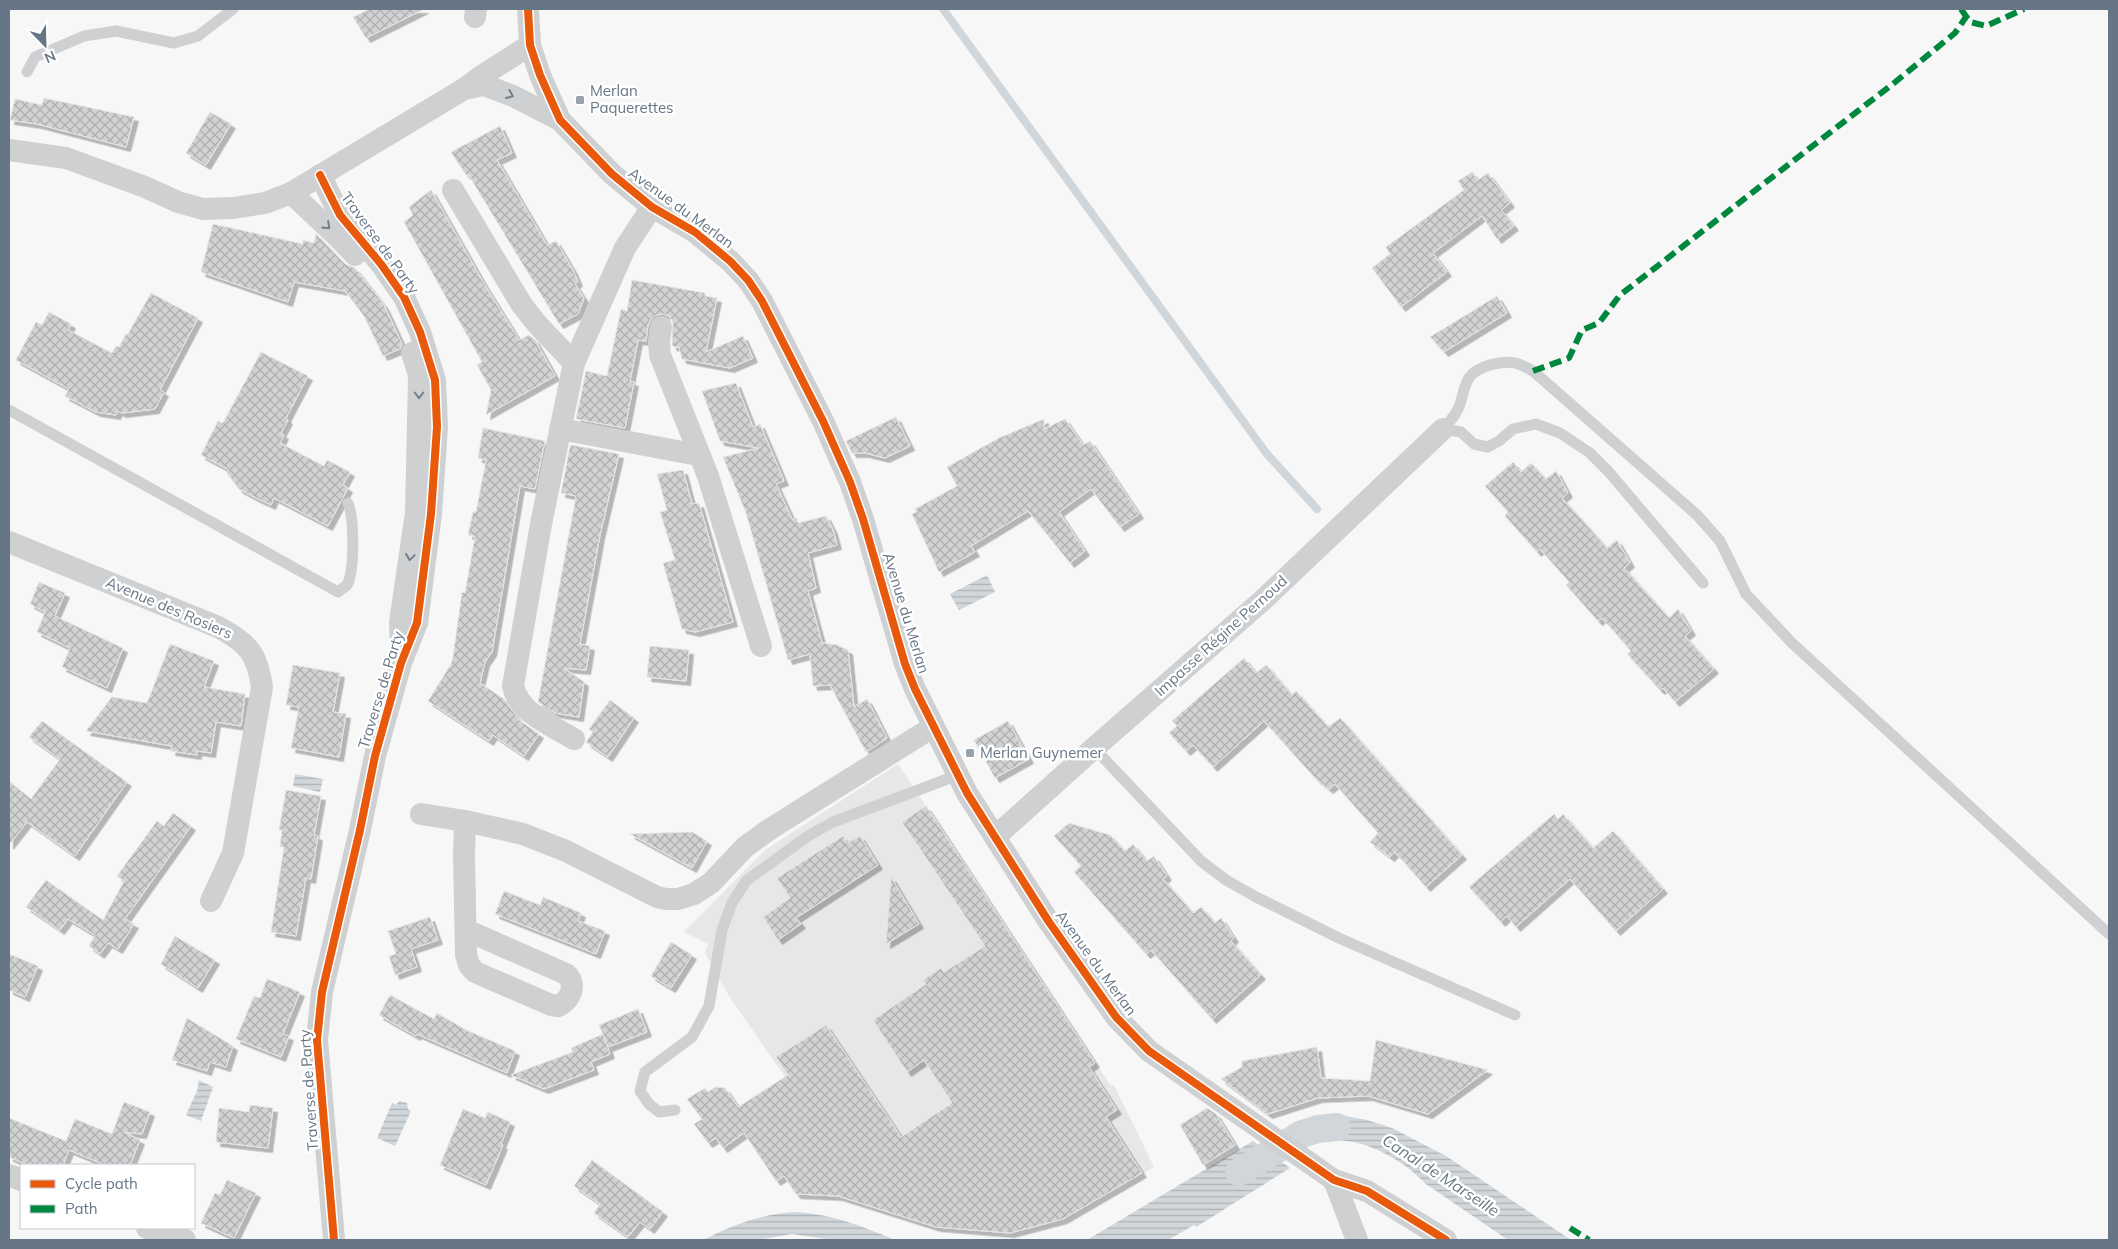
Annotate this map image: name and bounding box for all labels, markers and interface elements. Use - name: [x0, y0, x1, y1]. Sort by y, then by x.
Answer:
- north arrow: [20, 20, 70, 70]
- text: N: [42, 47, 58, 67]
- place label: Merlan Paquerettes: [590, 81, 674, 117]
- one-way arrow: [505, 89, 514, 100]
- marker: Merlan Paquerettes: [574, 94, 586, 106]
- street label: Avenue du Merlan: [625, 163, 738, 252]
- street label: Traverse de Party: [337, 188, 424, 298]
- one-way arrow: [321, 220, 330, 229]
- one-way arrow: [414, 391, 424, 399]
- street label: Avenue du Merlan: [879, 550, 934, 676]
- one-way arrow: [405, 552, 415, 561]
- street label: Impasse Régine Pernoud: [1150, 571, 1291, 700]
- street label: Avenue des Rosiers: [103, 572, 235, 643]
- street label: Traverse de Party: [354, 629, 407, 751]
- place label: Merlan Guynemer: [980, 743, 1104, 762]
- marker: Merlan Guynemer: [964, 747, 976, 759]
- street label: Avenue du Merlan: [1052, 906, 1141, 1019]
- street label: Traverse de Party: [295, 1029, 322, 1151]
- water label: Canal de Marseille: [1379, 1130, 1504, 1220]
- legend: [20, 1164, 195, 1229]
- text: Cycle path: [65, 1174, 138, 1193]
- text: Path: [65, 1199, 97, 1218]

